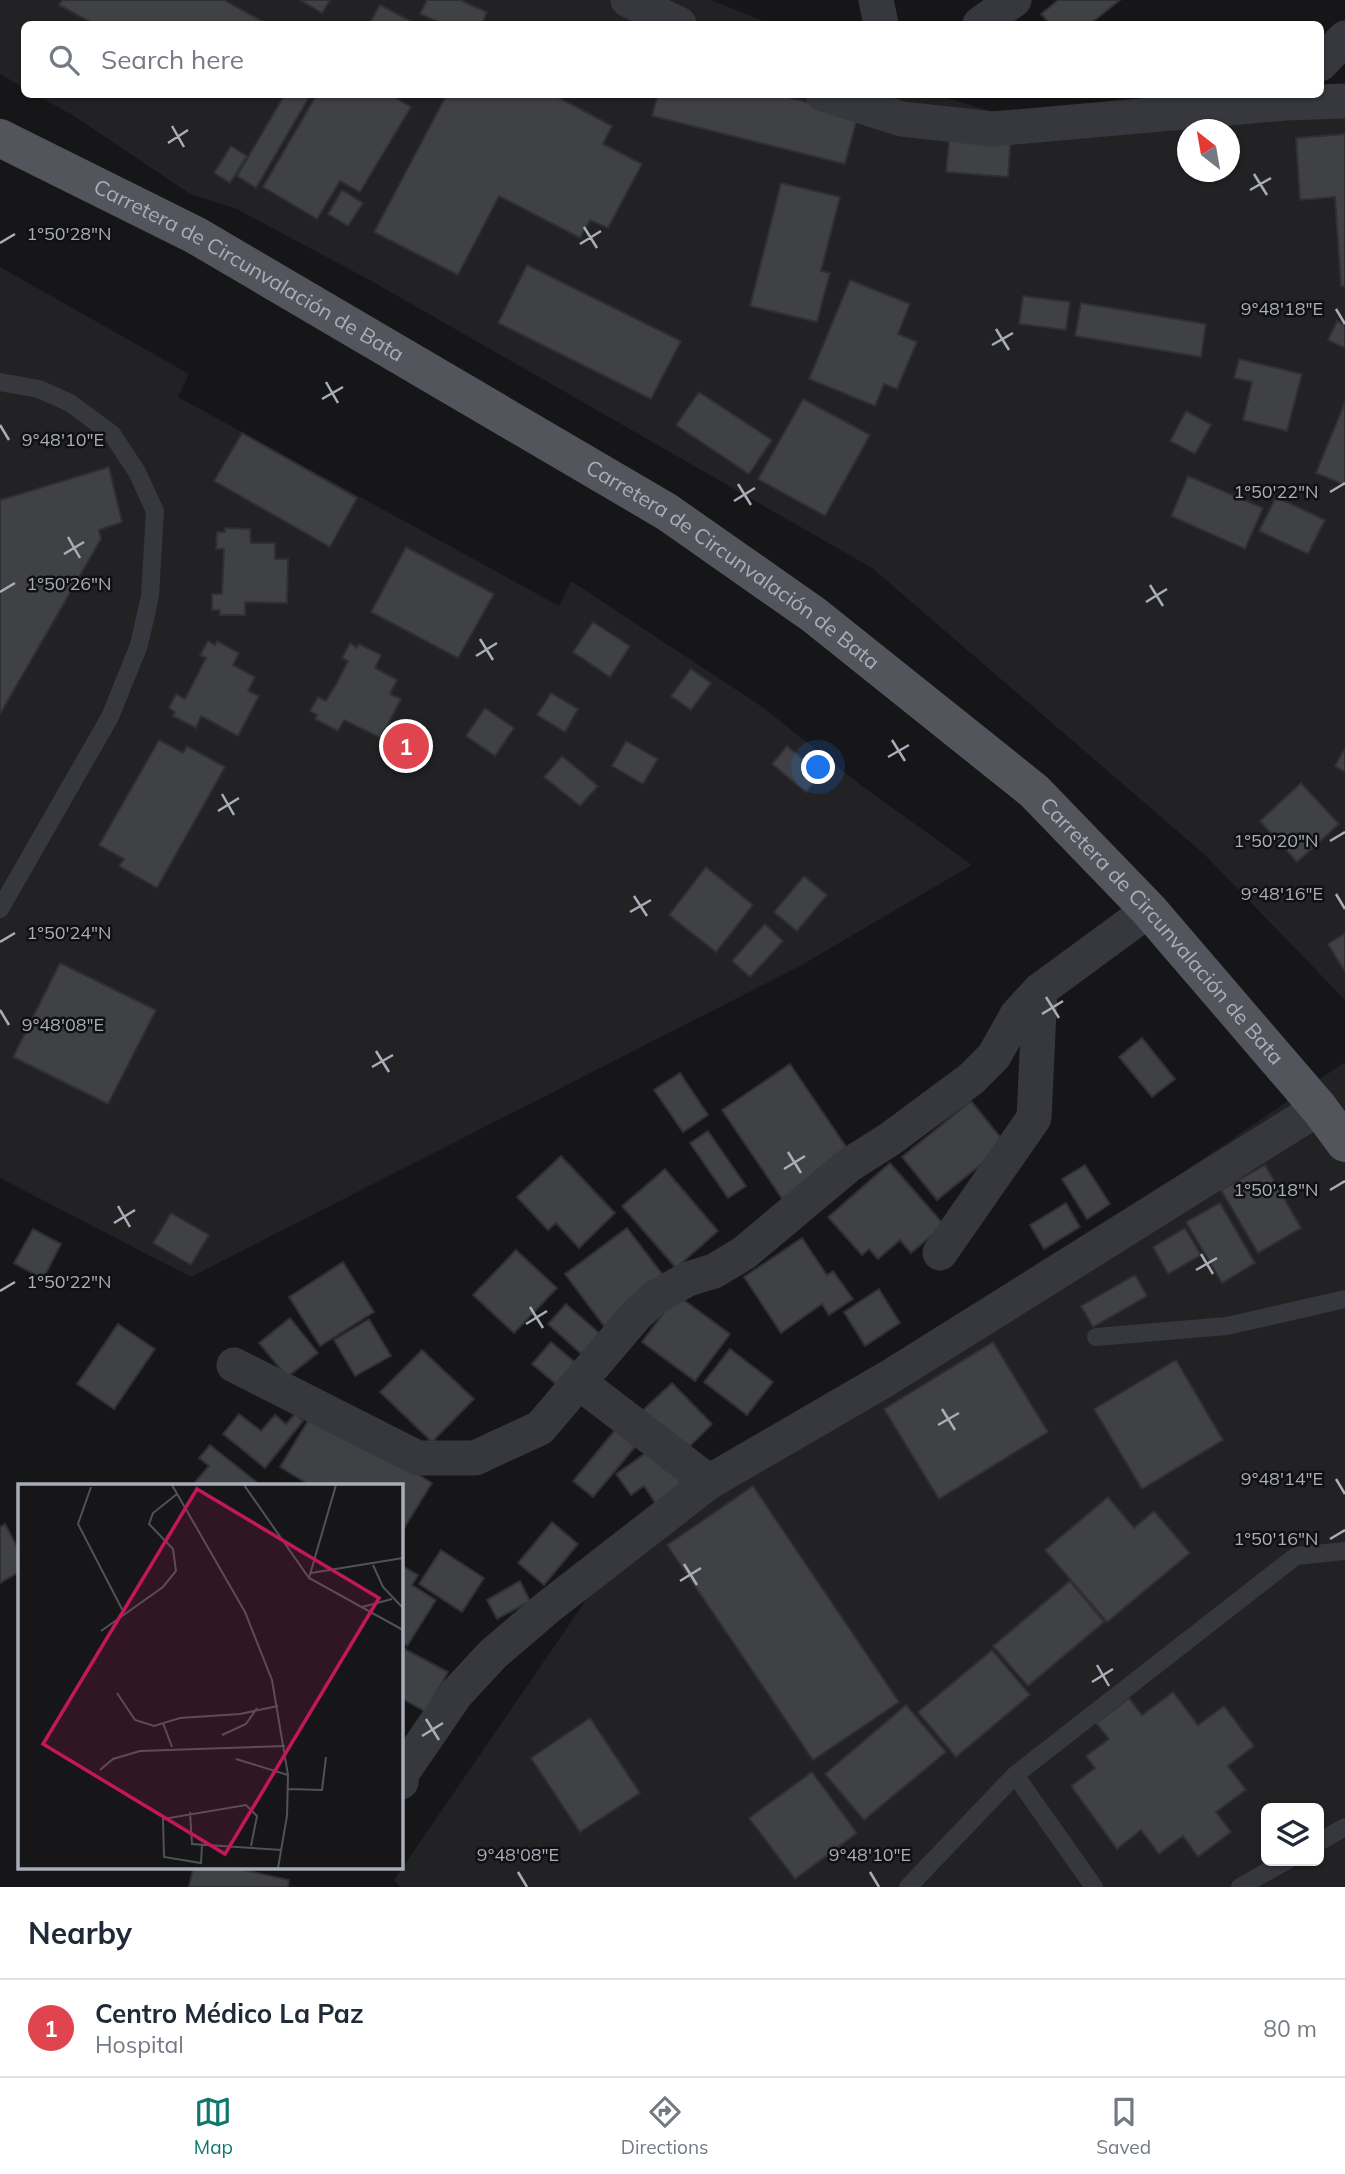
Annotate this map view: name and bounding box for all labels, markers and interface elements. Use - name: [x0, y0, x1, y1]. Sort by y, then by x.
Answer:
- search box: [21, 21, 1324, 98]
- icon: search: [45, 41, 83, 79]
- text: Search here: [101, 43, 244, 76]
- north arrow: [1177, 119, 1240, 182]
- street label: Carretera de Circunvalación de Bata: [90, 173, 409, 367]
- text: 1°50'28"N: [26, 222, 112, 245]
- text: 9°48'18"E: [1241, 297, 1323, 320]
- text: 9°48'10"E: [22, 428, 104, 451]
- street label: Carretera de Circunvalación de Bata: [582, 453, 885, 674]
- text: 1°50'22"N: [1233, 480, 1319, 503]
- text: 1°50'26"N: [26, 572, 112, 595]
- pin: 1: [383, 720, 429, 772]
- your location: [801, 750, 835, 784]
- street label: Carretera de Circunvalación de Bata: [1035, 791, 1290, 1069]
- text: 1°50'20"N: [1233, 829, 1319, 852]
- text: 9°48'16"E: [1241, 882, 1323, 905]
- text: 1°50'24"N: [26, 921, 112, 944]
- text: 9°48'08"E: [22, 1013, 104, 1036]
- text: 1°50'18"N: [1233, 1178, 1319, 1201]
- text: 1°50'22"N: [26, 1270, 112, 1293]
- text: 9°48'14"E: [1241, 1467, 1323, 1490]
- inset map: [18, 1484, 402, 1870]
- text: 1°50'16"N: [1233, 1527, 1319, 1550]
- map controls: [1261, 1803, 1324, 1866]
- button: layers: [1261, 1803, 1324, 1866]
- text: 9°48'08"E: [477, 1843, 559, 1866]
- text: 9°48'10"E: [829, 1843, 911, 1866]
- text: Nearby: [28, 1914, 132, 1952]
- text: Centro Médico La Paz: [95, 1997, 364, 2030]
- text: 1: [44, 2014, 58, 2043]
- text: 80 m: [1263, 2014, 1317, 2043]
- text: Hospital: [95, 2030, 184, 2059]
- tab: Map: [194, 2093, 233, 2159]
- tab: Directions: [621, 2093, 709, 2159]
- tab: Saved: [1096, 2093, 1151, 2159]

